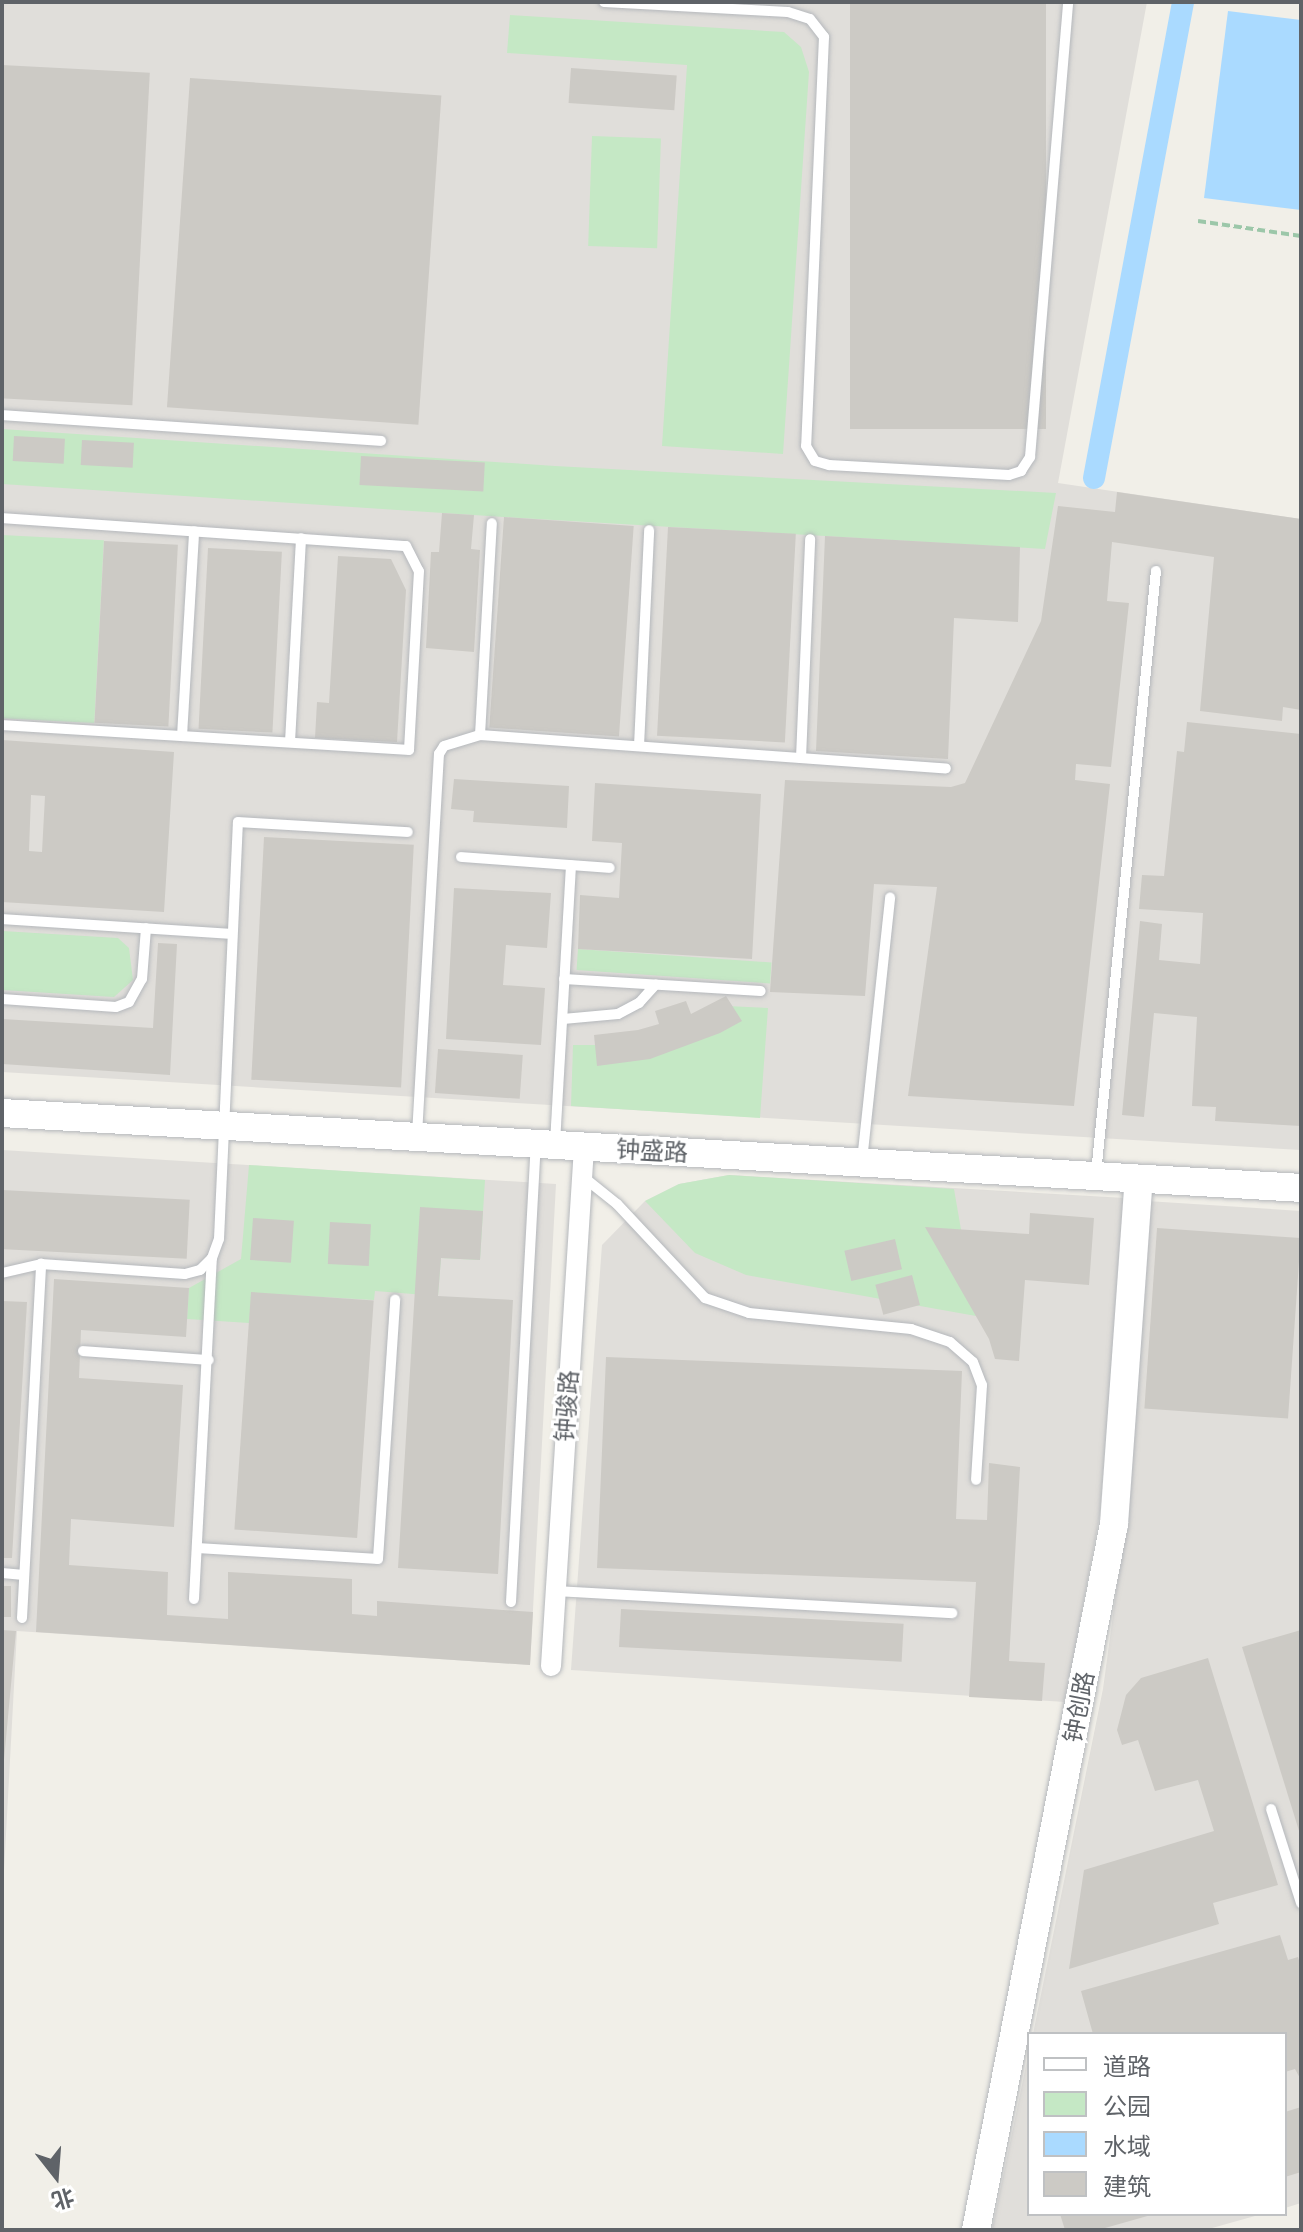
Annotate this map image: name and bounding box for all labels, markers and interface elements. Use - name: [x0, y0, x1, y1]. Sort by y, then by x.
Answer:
- street label: 钟盛路: [615, 1135, 689, 1167]
- street label: 钟骏路: [550, 1369, 584, 1443]
- street label: 钟创路: [1058, 1669, 1100, 1745]
- legend: [1027, 2032, 1287, 2216]
- text: 道路: [1103, 2053, 1151, 2080]
- text: 公园: [1103, 2093, 1151, 2120]
- text: 水域: [1103, 2133, 1151, 2160]
- north arrow: [16, 2136, 96, 2216]
- text: 建筑: [1103, 2173, 1151, 2200]
- text: 北: [49, 2183, 77, 2215]

